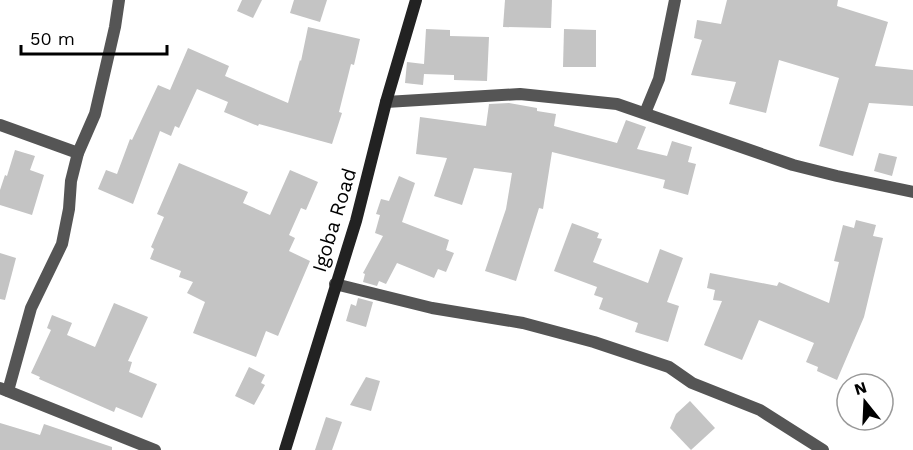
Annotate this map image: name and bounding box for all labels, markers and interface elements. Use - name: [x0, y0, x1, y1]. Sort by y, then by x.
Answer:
- scale bar: [21, 18, 166, 56]
- text: 50 m: [30, 28, 75, 49]
- street label: Igoba Road: [307, 165, 361, 275]
- north arrow: [835, 372, 895, 432]
- text: N: [852, 377, 869, 399]

